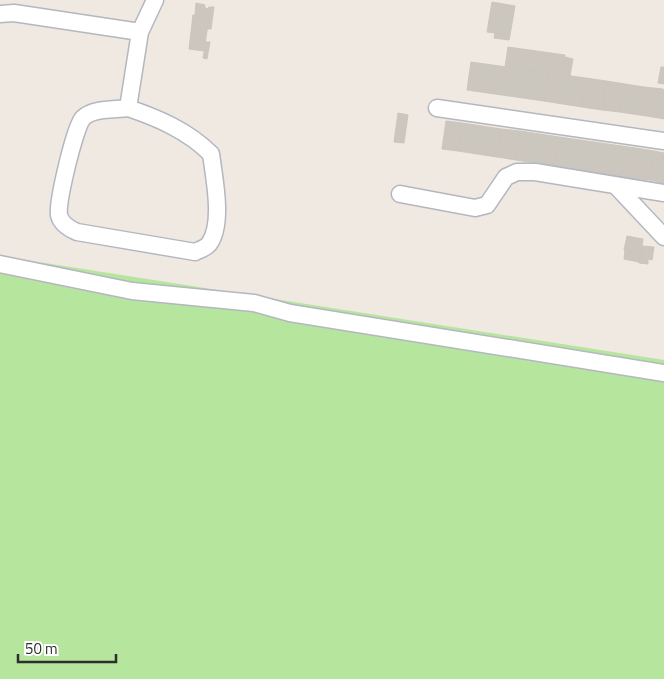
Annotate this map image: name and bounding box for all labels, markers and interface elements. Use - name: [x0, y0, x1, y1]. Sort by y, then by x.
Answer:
- scale bar: [18, 632, 115, 664]
- text: 50 m: [25, 637, 58, 660]

